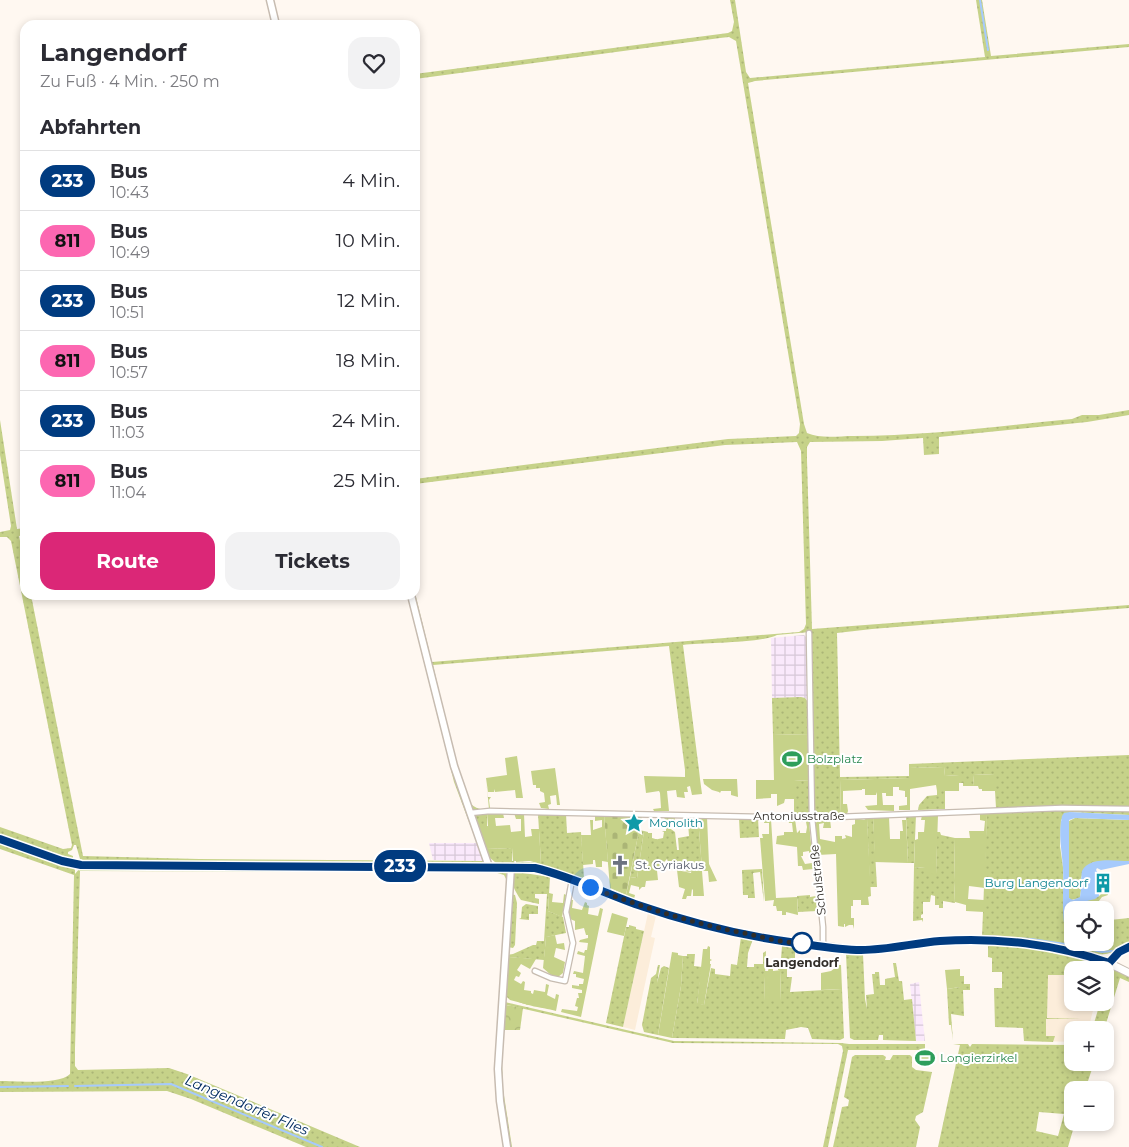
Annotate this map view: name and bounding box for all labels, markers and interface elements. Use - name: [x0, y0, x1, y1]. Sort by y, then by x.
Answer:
- button: heart: [348, 37, 400, 89]
- text: Langendorf: [40, 38, 187, 67]
- text: Zu Fuß · 4 Min. · 250 m: [40, 72, 220, 91]
- text: Abfahrten: [40, 116, 141, 139]
- text: Bus: [110, 160, 148, 183]
- text: 4 Min.: [342, 169, 400, 192]
- text: 233: [52, 170, 83, 192]
- text: 10:43: [110, 183, 149, 202]
- text: Bus: [110, 220, 148, 243]
- text: 10 Min.: [335, 229, 400, 252]
- text: 811: [55, 230, 81, 252]
- text: 10:49: [110, 243, 150, 262]
- text: Bus: [110, 280, 148, 303]
- text: 12 Min.: [337, 289, 400, 312]
- text: 233: [52, 290, 83, 312]
- text: 10:51: [110, 303, 145, 322]
- text: Bus: [110, 340, 148, 363]
- text: 18 Min.: [336, 349, 400, 372]
- text: 811: [55, 350, 81, 372]
- text: 10:57: [110, 363, 148, 382]
- text: Bus: [110, 400, 148, 423]
- text: 24 Min.: [332, 409, 400, 432]
- text: 233: [52, 410, 83, 432]
- text: 11:03: [110, 423, 144, 442]
- text: Bus: [110, 460, 148, 483]
- text: 25 Min.: [333, 469, 400, 492]
- text: 811: [55, 470, 81, 492]
- text: 11:04: [110, 483, 146, 502]
- button: Route: [40, 532, 215, 590]
- button: Tickets: [225, 532, 400, 590]
- sports icon: Bolzplatz: [781, 748, 803, 770]
- place label: Bolzplatz: [807, 751, 862, 766]
- street label: Antoniusstraße: [753, 808, 845, 823]
- place icon: Monolith: [623, 812, 645, 834]
- place label: Monolith: [649, 815, 703, 830]
- street label: Schulstraße: [806, 844, 829, 916]
- line badge: 233: [371, 850, 429, 882]
- church icon: St. Cyriakus: [609, 854, 631, 876]
- text: 233: [384, 855, 416, 877]
- place label: St. Cyriakus: [635, 857, 704, 872]
- building icon: Burg Langendorf: [1092, 872, 1114, 894]
- your location: [578, 875, 603, 900]
- place label: Burg Langendorf: [984, 875, 1089, 890]
- map controls: [1064, 901, 1114, 1131]
- button: locate: [1064, 901, 1114, 951]
- marker: Langendorf: [791, 932, 813, 954]
- place label: Langendorf: [765, 955, 840, 970]
- button: layers: [1064, 961, 1114, 1011]
- button: +: [1064, 1021, 1114, 1071]
- sports icon: Longierzirkel: [914, 1047, 936, 1069]
- place label: Longierzirkel: [940, 1050, 1018, 1065]
- water label: Langendorfer Flies: [182, 1071, 312, 1139]
- button: −: [1064, 1081, 1114, 1131]

